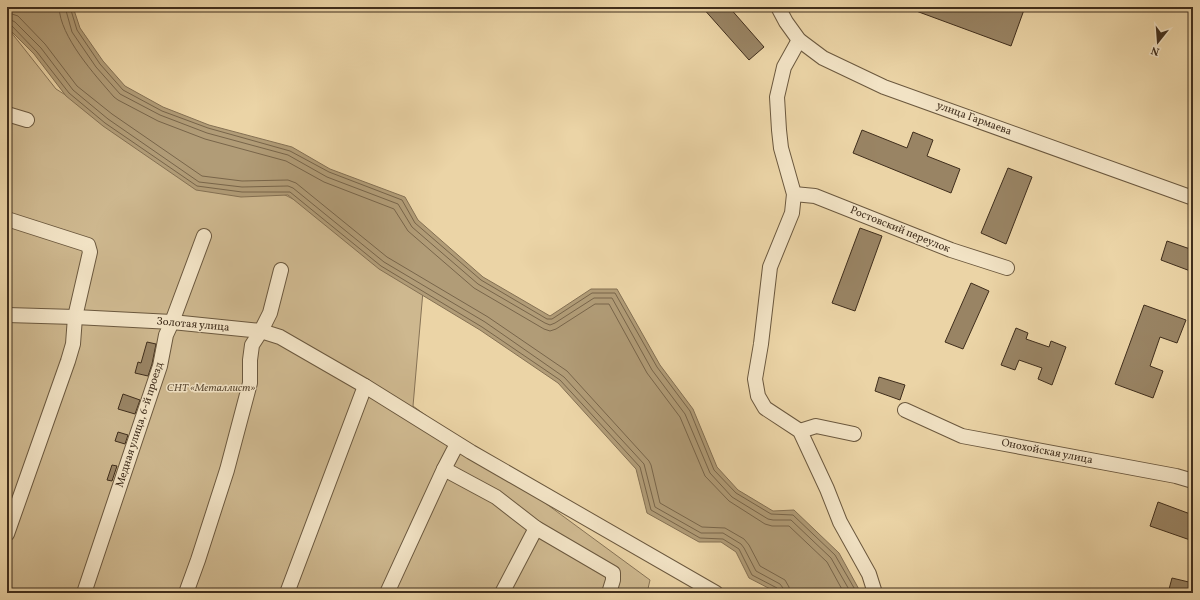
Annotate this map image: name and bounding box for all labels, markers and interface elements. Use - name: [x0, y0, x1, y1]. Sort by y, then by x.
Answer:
- north arrow: [1138, 22, 1178, 62]
- text: N: [1149, 42, 1162, 58]
- street label: улица Гармаева: [934, 98, 1014, 140]
- street label: Ростовский переулок: [848, 203, 952, 257]
- street label: Золотая улица: [156, 314, 231, 336]
- street label: Медная улица, 6-й проезд: [113, 360, 168, 490]
- park label: СНТ «Металлист»: [167, 381, 256, 396]
- street label: Онохойская улица: [1000, 436, 1095, 468]

